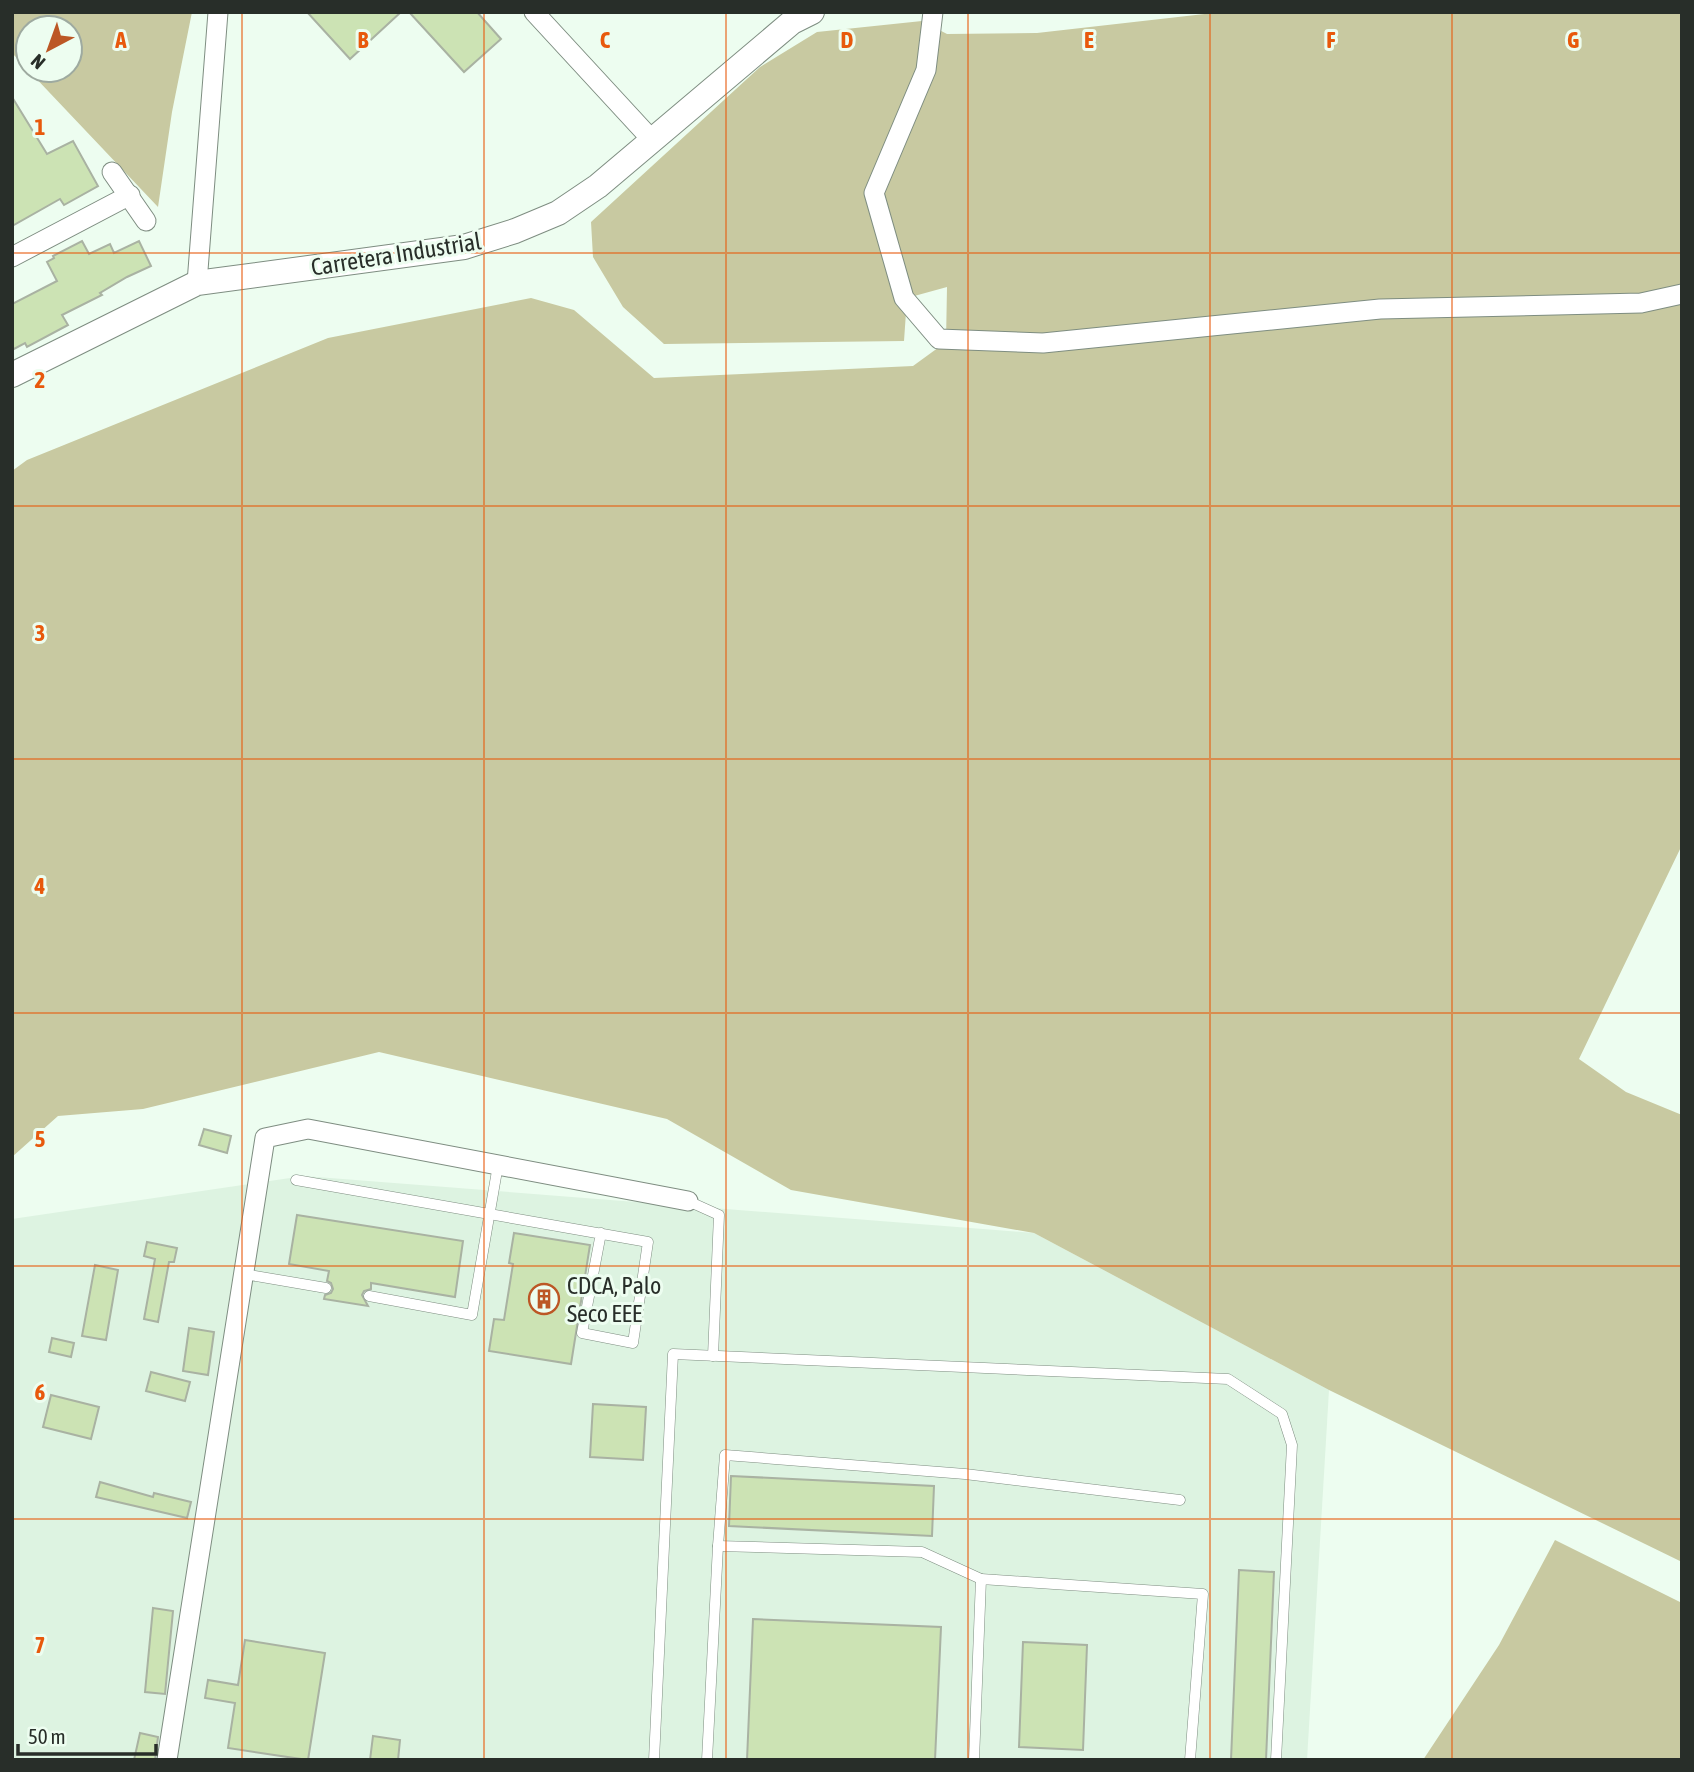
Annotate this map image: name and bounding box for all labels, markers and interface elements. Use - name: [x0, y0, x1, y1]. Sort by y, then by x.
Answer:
- north arrow: [14, 14, 84, 84]
- text: A: [114, 27, 127, 53]
- text: B: [358, 27, 369, 53]
- text: C: [600, 27, 611, 53]
- text: D: [841, 27, 854, 53]
- text: E: [1084, 27, 1094, 53]
- text: F: [1326, 27, 1336, 53]
- text: G: [1567, 27, 1579, 53]
- text: N: [26, 50, 49, 74]
- text: 1: [35, 114, 46, 140]
- street label: Carretera Industrial: [309, 227, 484, 281]
- text: 2: [35, 367, 45, 393]
- text: 3: [35, 620, 45, 646]
- text: 4: [34, 873, 46, 899]
- text: 5: [35, 1126, 46, 1152]
- place label: CDCA, Palo Seco EEE: [567, 1272, 661, 1327]
- building icon: CDCA, Palo Seco EEE: [527, 1282, 561, 1316]
- text: 6: [35, 1379, 46, 1405]
- text: 7: [35, 1632, 45, 1658]
- scale bar: [18, 1712, 156, 1756]
- text: 50 m: [28, 1724, 66, 1748]

